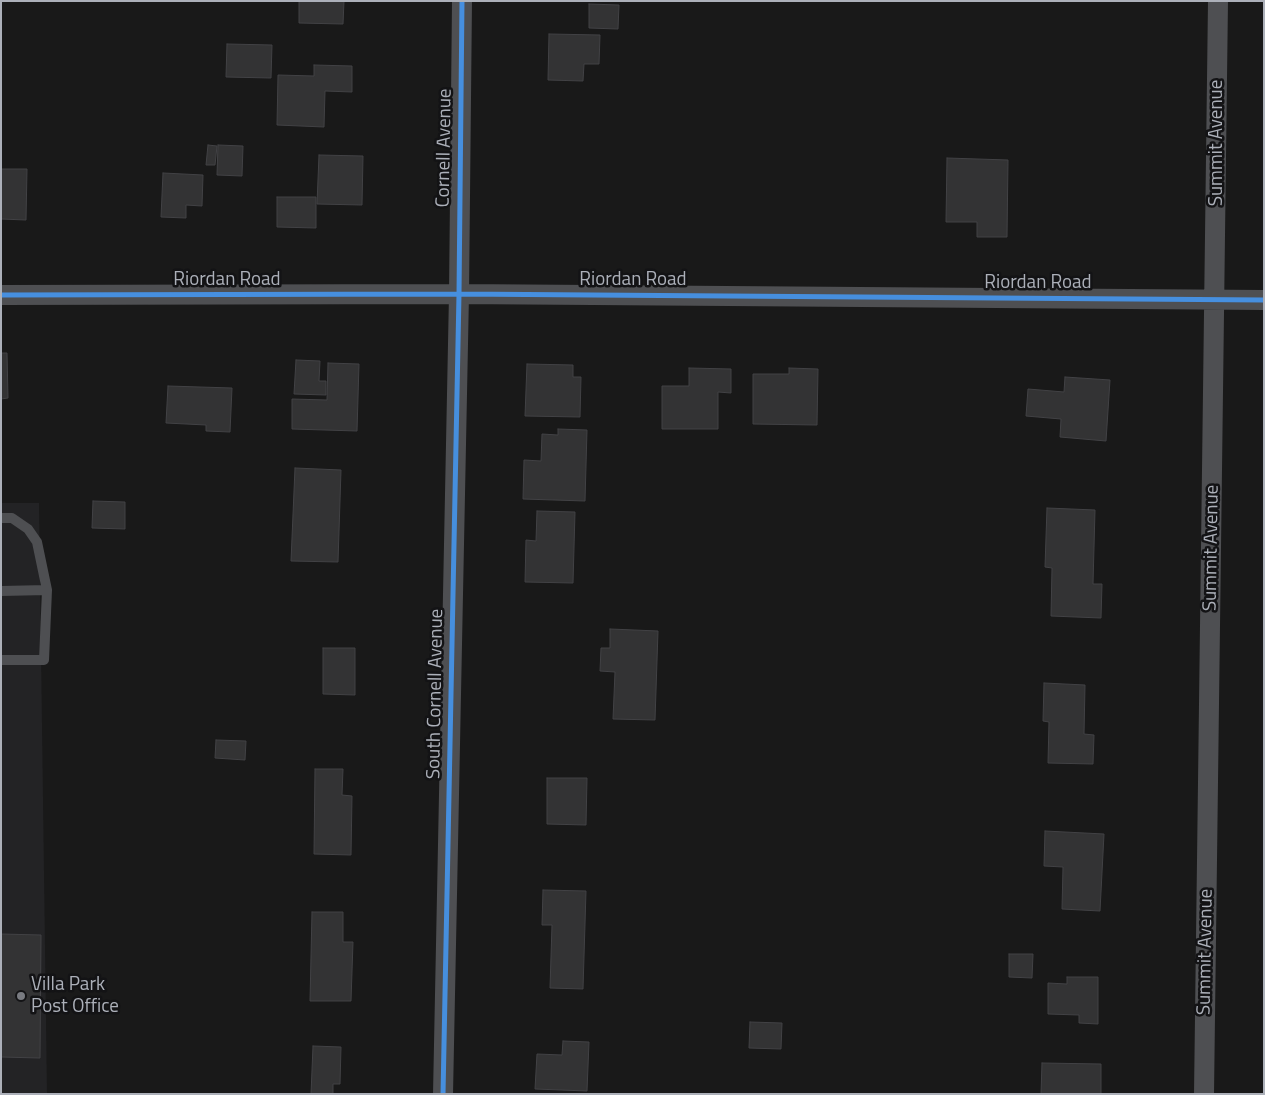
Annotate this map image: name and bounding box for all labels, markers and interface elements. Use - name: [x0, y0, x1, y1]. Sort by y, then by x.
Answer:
- street label: Summit Avenue: [1206, 80, 1228, 206]
- street label: Cornell Avenue: [433, 88, 457, 208]
- street label: Riordan Road: [173, 269, 281, 291]
- street label: Riordan Road: [579, 269, 687, 291]
- street label: Riordan Road: [984, 272, 1092, 294]
- street label: Summit Avenue: [1199, 485, 1225, 611]
- street label: South Cornell Avenue: [423, 609, 449, 779]
- street label: Summit Avenue: [1193, 889, 1219, 1015]
- place label: Villa Park Post Office: [31, 974, 119, 1018]
- marker: Villa Park Post Office: [15, 990, 27, 1002]

